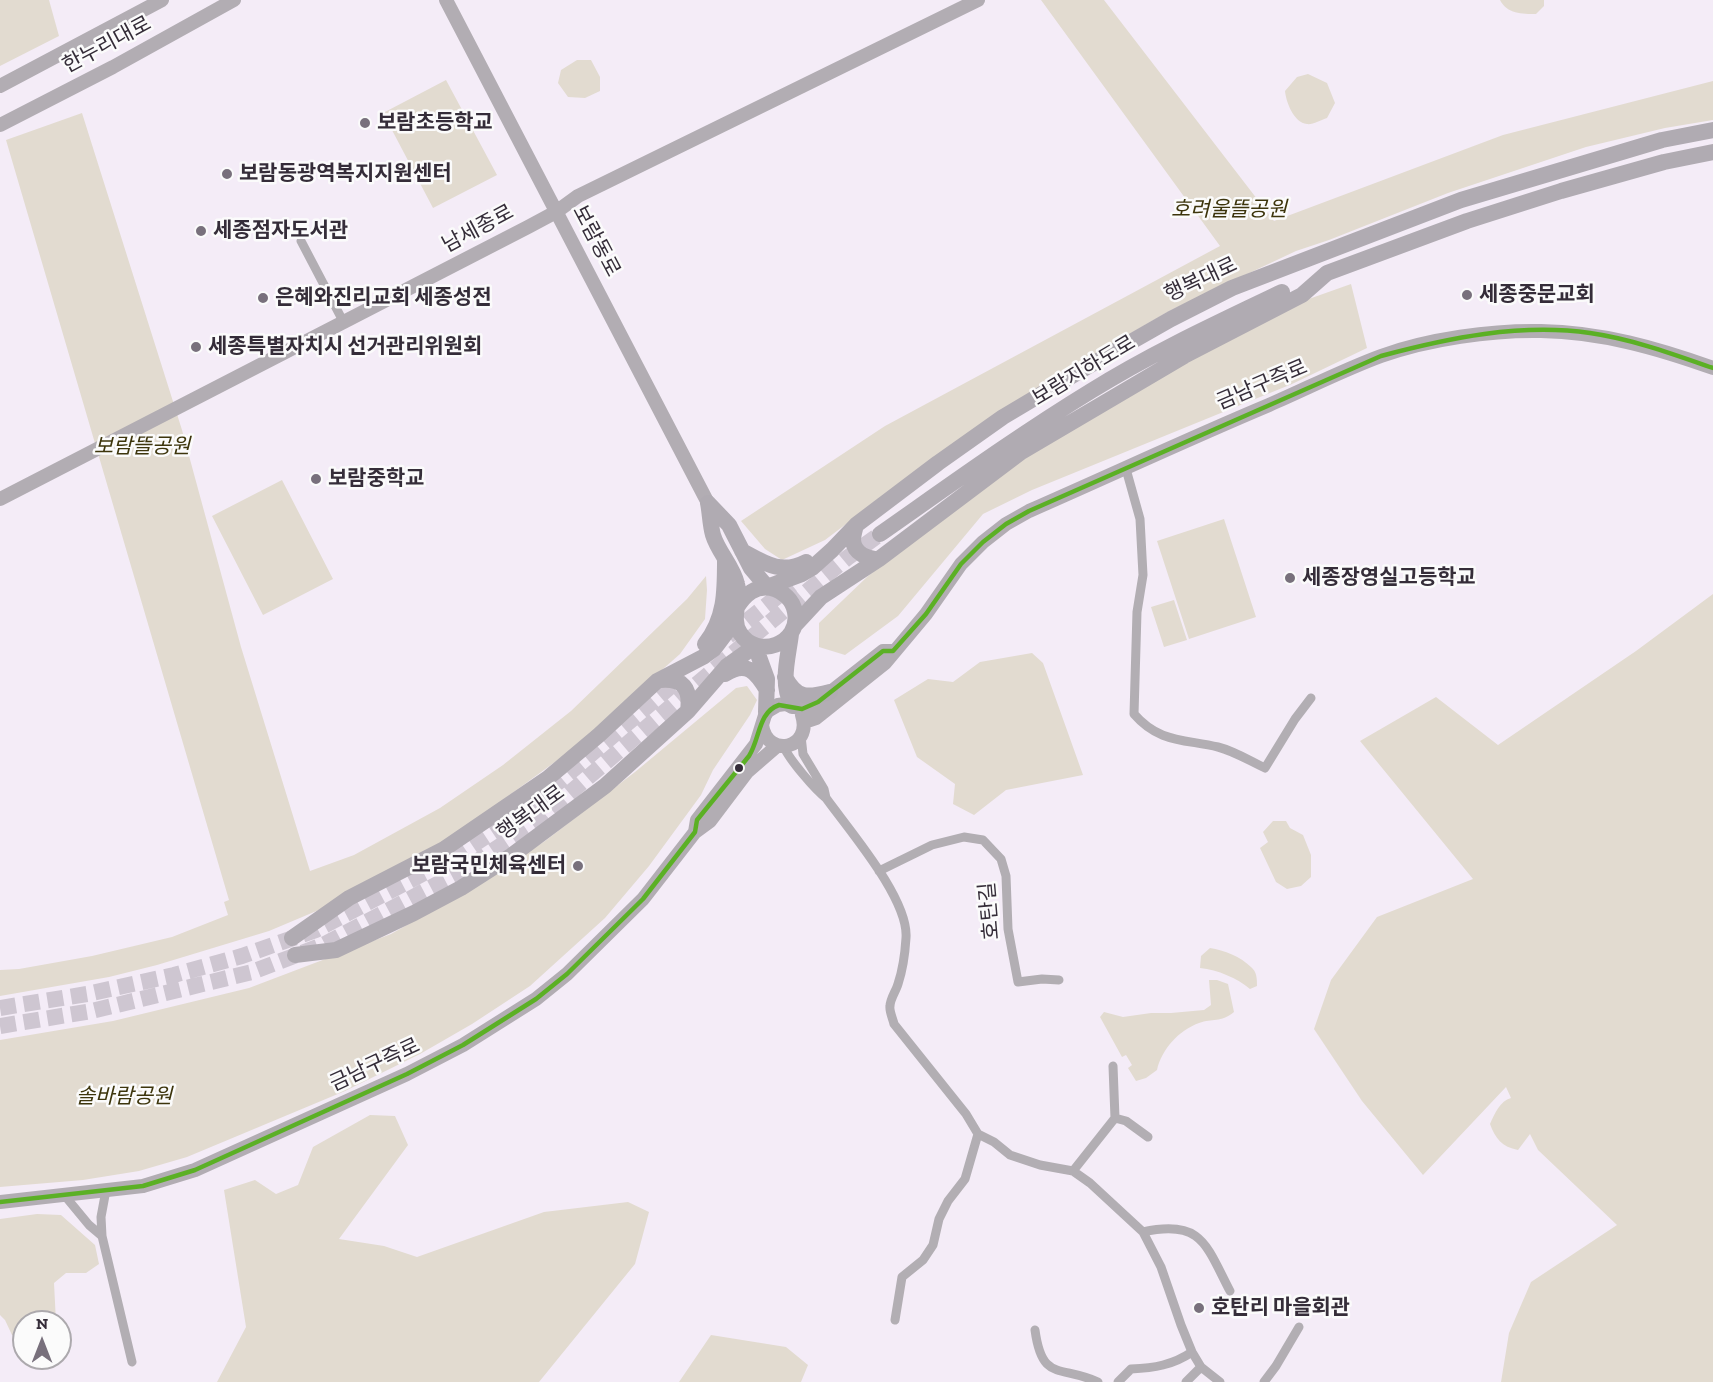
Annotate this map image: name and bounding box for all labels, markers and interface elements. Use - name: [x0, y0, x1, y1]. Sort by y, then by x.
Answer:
- street label: 한누리대로: [58, 11, 156, 79]
- place label: 보람초등학교: [377, 110, 493, 136]
- marker: 보람초등학교: [358, 116, 372, 130]
- place label: 보람동광역복지지원센터: [239, 161, 452, 187]
- marker: 보람동광역복지지원센터: [220, 167, 234, 181]
- park label: 호려울뜰공원: [1171, 197, 1287, 223]
- street label: 남세종로: [438, 200, 518, 258]
- street label: 보람동로: [567, 201, 625, 281]
- place label: 세종점자도서관: [213, 218, 348, 244]
- marker: 세종점자도서관: [194, 224, 208, 238]
- street label: 행복대로: [1161, 252, 1241, 308]
- place label: 세종중문교회: [1479, 282, 1595, 308]
- place label: 은혜와진리교회 세종성전: [275, 285, 491, 311]
- marker: 세종중문교회: [1460, 288, 1474, 302]
- marker: 은혜와진리교회 세종성전: [256, 291, 270, 305]
- street label: 보람지하도로: [1028, 330, 1140, 412]
- place label: 세종특별자치시 선거관리위원회: [208, 334, 482, 360]
- marker: 세종특별자치시 선거관리위원회: [189, 340, 203, 354]
- street label: 금남구즉로: [1213, 355, 1311, 415]
- park label: 보람뜰공원: [94, 434, 190, 460]
- place label: 보람중학교: [328, 466, 425, 492]
- marker: 보람중학교: [309, 472, 323, 486]
- place label: 세종장영실고등학교: [1302, 565, 1476, 591]
- marker: 세종장영실고등학교: [1283, 571, 1297, 585]
- unlabelled marker: [733, 762, 745, 774]
- street label: 행복대로: [492, 780, 570, 846]
- place label: 보람국민체육센터: [411, 853, 566, 879]
- marker: 보람국민체육센터: [571, 859, 585, 873]
- street label: 호탄길: [975, 881, 1005, 941]
- street label: 금남구즉로: [326, 1033, 424, 1097]
- park label: 솔바람공원: [76, 1084, 172, 1110]
- place label: 호탄리 마을회관: [1211, 1295, 1350, 1321]
- marker: 호탄리 마을회관: [1192, 1301, 1206, 1315]
- north arrow: [12, 1310, 72, 1370]
- text: N: [36, 1314, 48, 1333]

